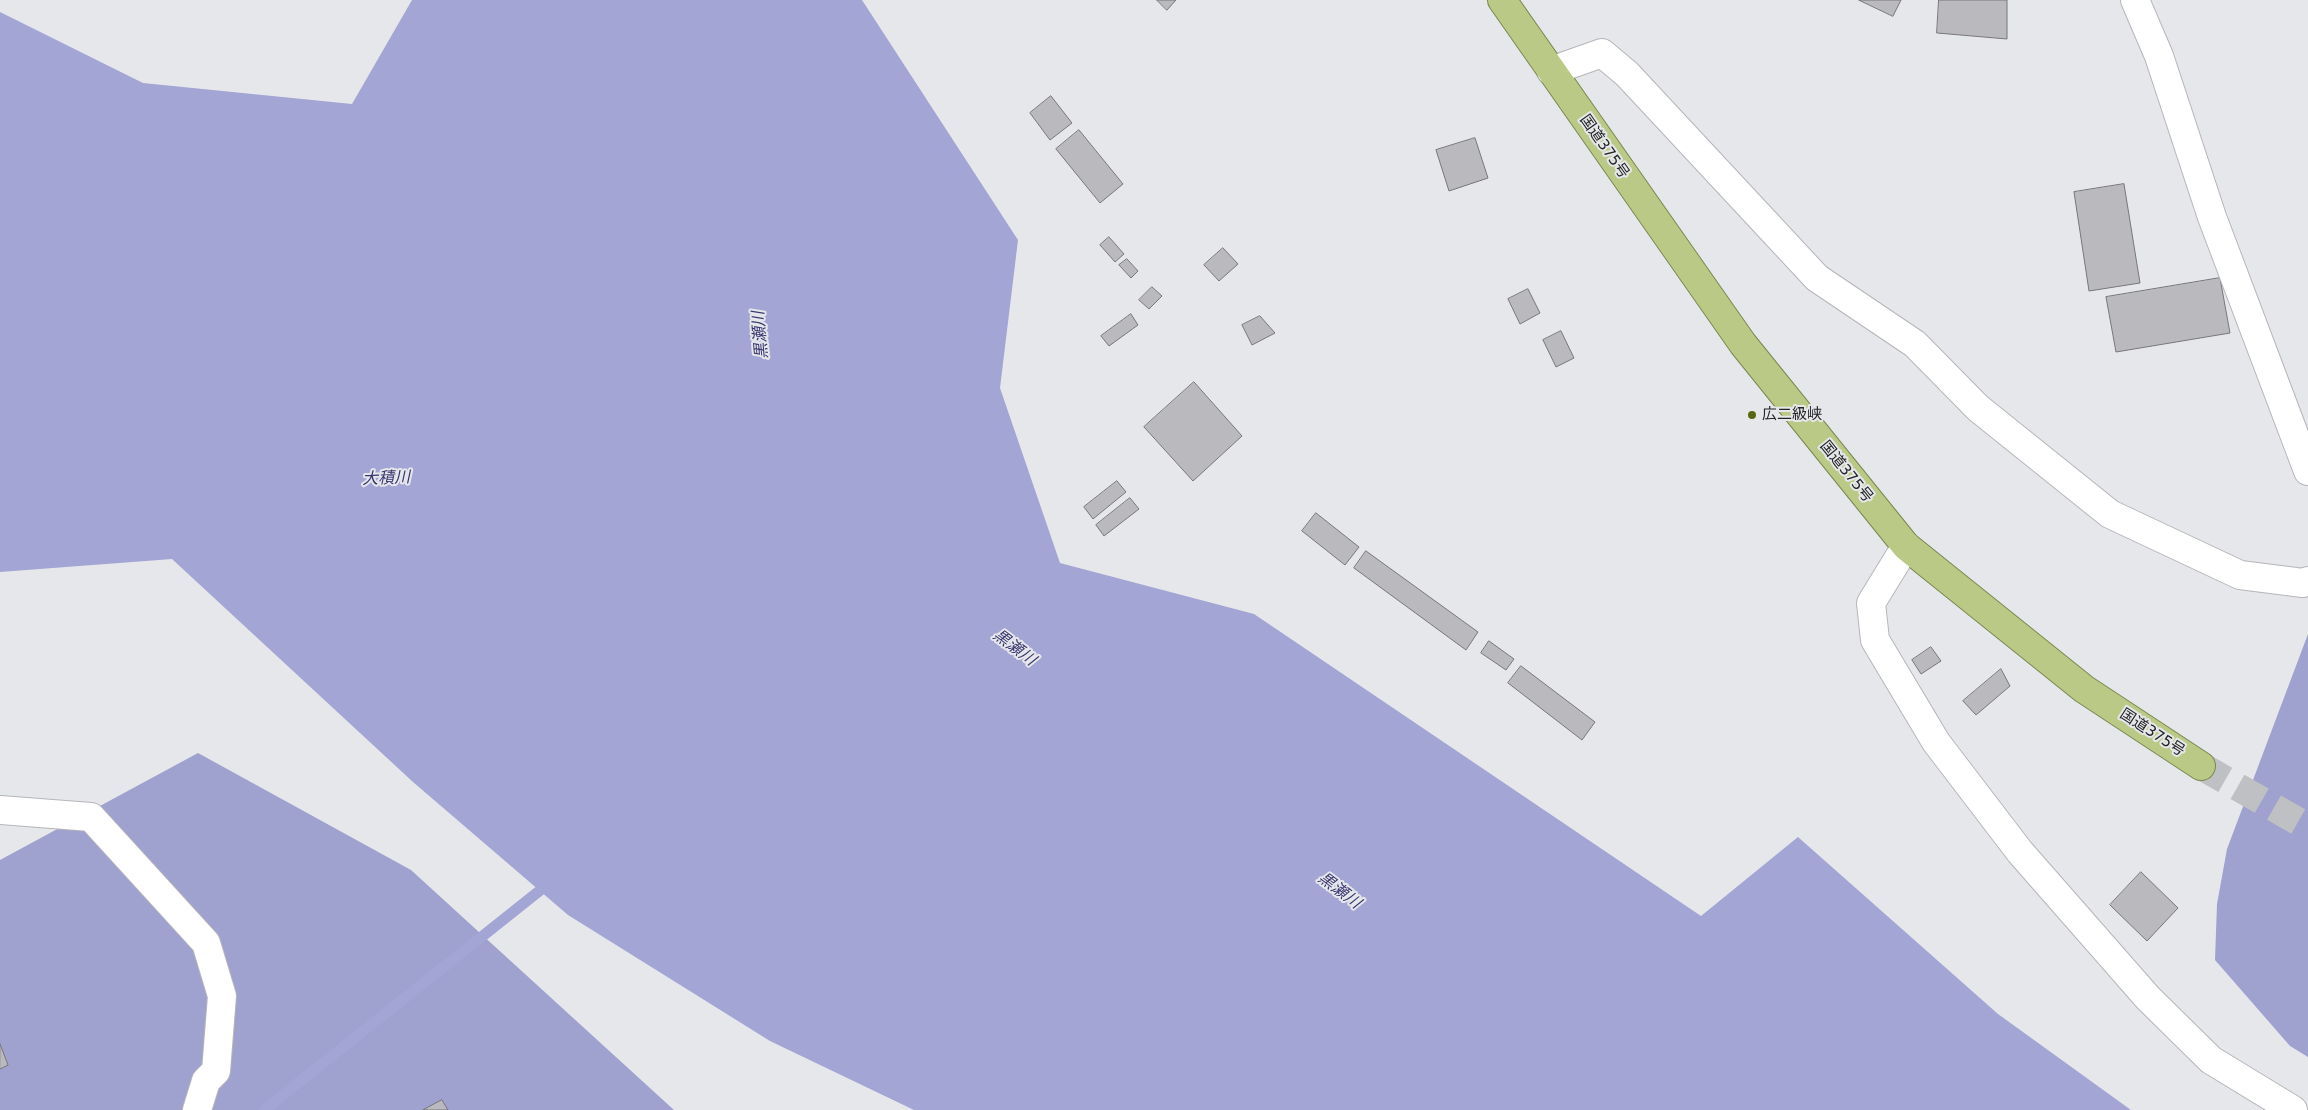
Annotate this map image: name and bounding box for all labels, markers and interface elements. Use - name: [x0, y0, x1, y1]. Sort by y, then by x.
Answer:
- street label: 国道375号: [1576, 112, 1632, 182]
- water label: 黒瀬川: [749, 310, 773, 360]
- place label: 広二級峡: [1762, 406, 1822, 424]
- marker: 広二級峡: [1746, 409, 1758, 421]
- street label: 国道375号: [1816, 438, 1876, 506]
- water label: 大積川: [362, 469, 410, 489]
- water label: 黒瀬川: [989, 626, 1039, 670]
- street label: 国道375号: [2116, 705, 2188, 761]
- water label: 黒瀬川: [1314, 869, 1364, 913]

